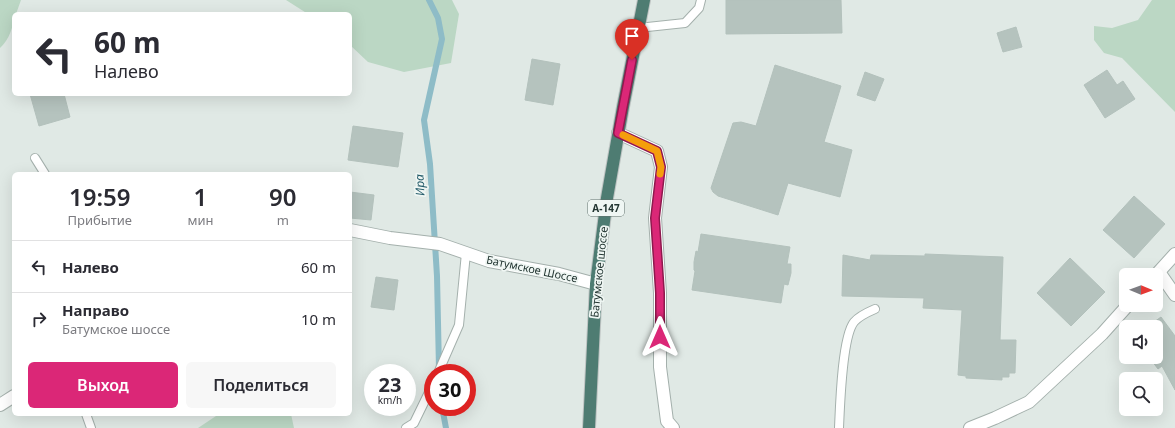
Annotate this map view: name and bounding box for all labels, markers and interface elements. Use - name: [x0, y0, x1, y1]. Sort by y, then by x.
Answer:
- pin: [615, 19, 649, 60]
- text: 60 m: [94, 23, 161, 61]
- icon: arrive: [621, 25, 643, 47]
- icon: left: [28, 28, 80, 80]
- text: Налево: [94, 59, 159, 83]
- water label: Ира: [410, 173, 429, 196]
- text: 19:59: [69, 180, 131, 213]
- text: 1: [194, 180, 207, 213]
- text: 90: [269, 180, 296, 213]
- road number: А-147: [588, 200, 624, 216]
- text: Прибытие: [68, 211, 132, 229]
- text: мин: [187, 211, 214, 229]
- text: m: [277, 211, 289, 229]
- street label: Батумское шоссе: [586, 226, 611, 318]
- street label: Батумское Шоссе: [485, 252, 579, 286]
- icon: left: [28, 256, 50, 278]
- text: Налево: [62, 257, 119, 277]
- text: 60 m: [301, 257, 336, 277]
- north arrow: [1119, 268, 1163, 312]
- map controls: [1119, 268, 1163, 416]
- text: Направо: [62, 300, 129, 320]
- icon: right: [28, 308, 50, 330]
- text: 10 m: [301, 309, 336, 329]
- position arrow: [639, 316, 681, 358]
- text: Батумское шоссе: [62, 320, 170, 338]
- button: sound: [1119, 320, 1163, 364]
- button: Выход: [28, 362, 178, 408]
- button: Поделиться: [186, 362, 336, 408]
- speed limit sign: 30: [424, 364, 476, 416]
- text: 23: [379, 371, 401, 398]
- button: search: [1119, 372, 1163, 416]
- text: km/h: [378, 393, 402, 407]

